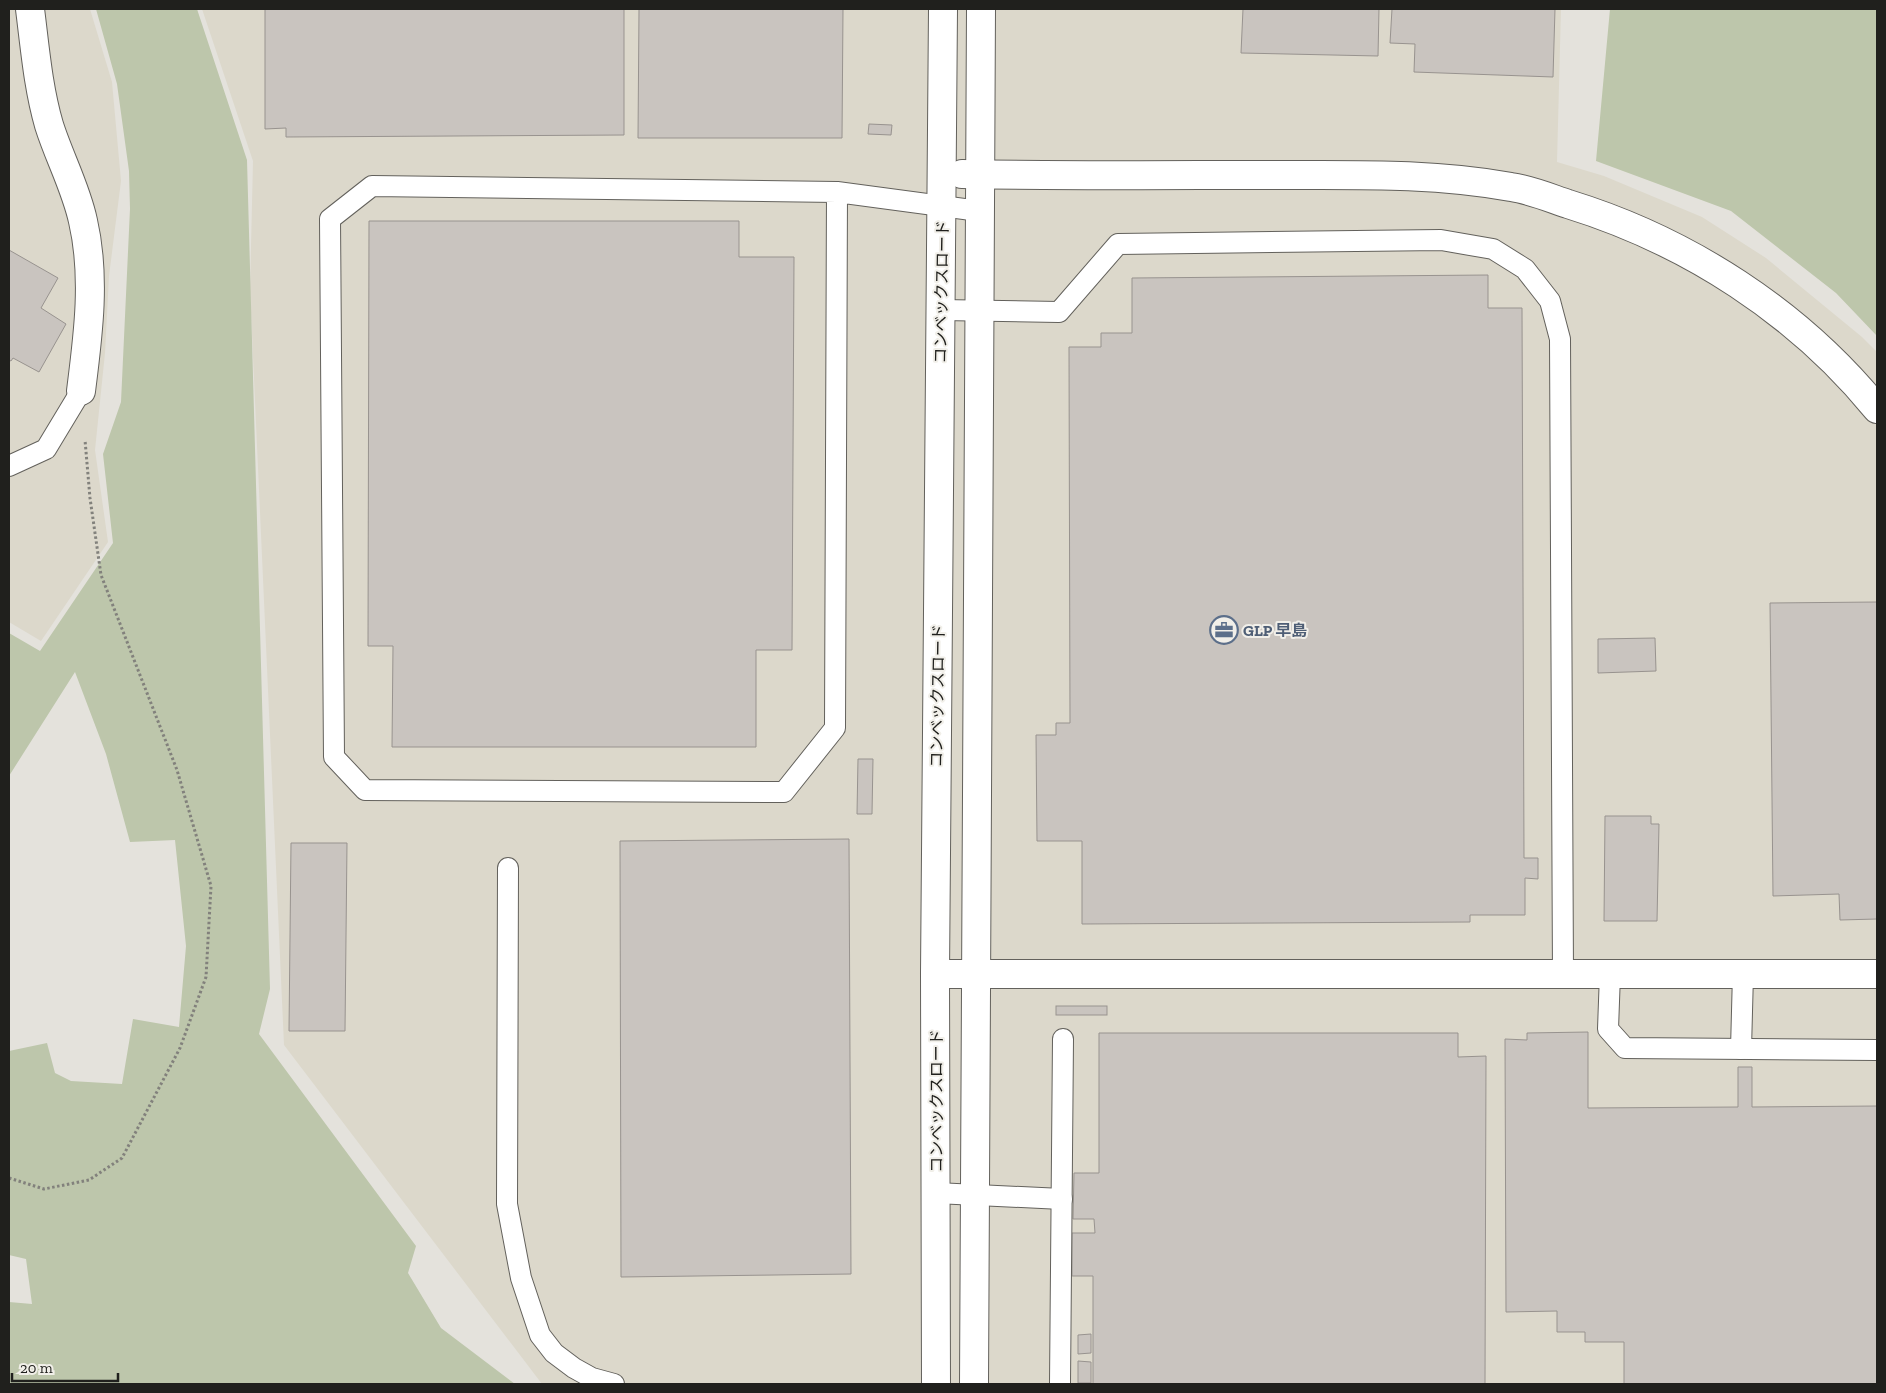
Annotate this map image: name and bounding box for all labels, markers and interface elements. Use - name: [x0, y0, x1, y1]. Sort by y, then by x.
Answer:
- street label: コンベックスロード: [931, 220, 952, 364]
- office icon: GLP 早島: [1209, 615, 1239, 645]
- place label: GLP 早島: [1243, 621, 1307, 640]
- street label: コンベックスロード: [927, 624, 948, 768]
- street label: コンベックスロード: [927, 1029, 946, 1173]
- scale bar: [12, 1350, 119, 1382]
- text: 20 m: [20, 1359, 53, 1377]

